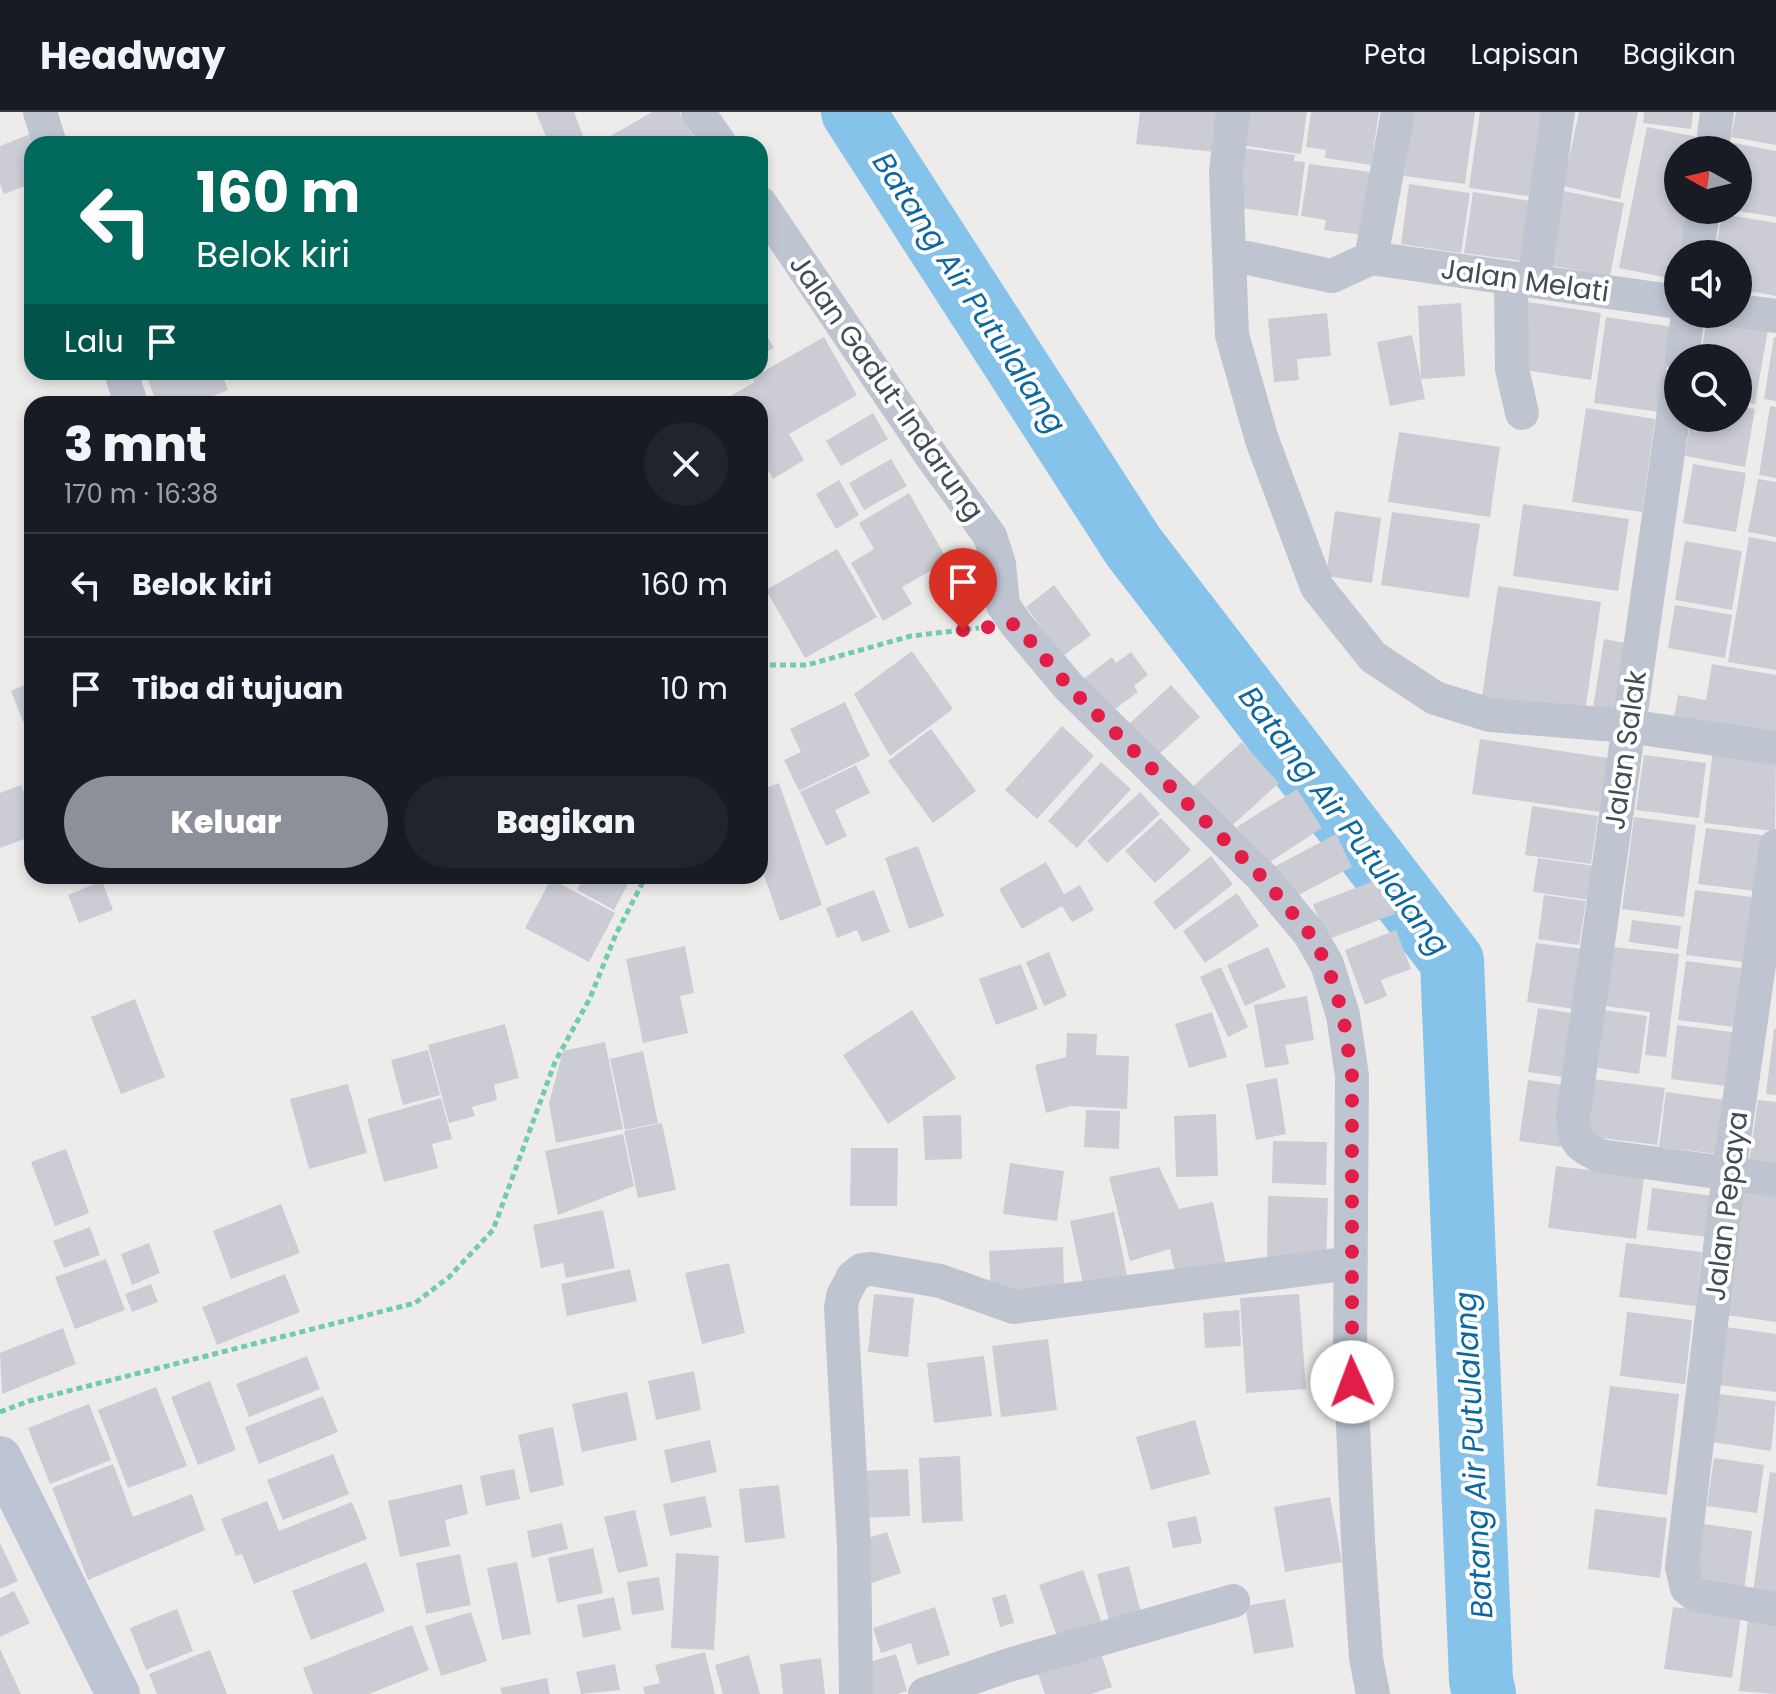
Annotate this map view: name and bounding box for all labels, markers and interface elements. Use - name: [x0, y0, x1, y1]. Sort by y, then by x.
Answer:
- text: Headway: [40, 29, 226, 82]
- text: Peta: [1364, 35, 1427, 74]
- text: Lapisan: [1471, 35, 1579, 74]
- text: Bagikan: [1623, 35, 1736, 74]
- north arrow: [1664, 136, 1752, 224]
- map controls: [1664, 136, 1752, 432]
- water label: Batang Air Putulalang: [862, 144, 1077, 442]
- text: 160 m: [196, 153, 360, 232]
- icon: left: [64, 168, 168, 272]
- text: Belok kiri: [196, 229, 350, 280]
- button: sound: [1664, 240, 1752, 328]
- street label: Jalan Gadut-Indarung: [780, 247, 993, 528]
- street label: Jalan Melati: [1438, 249, 1611, 312]
- text: Lalu: [64, 320, 124, 363]
- icon: arrive: [140, 320, 184, 364]
- button: search: [1664, 344, 1752, 432]
- text: 3 mnt: [64, 411, 207, 478]
- button: close: [644, 422, 728, 506]
- text: 170 m · 16:38: [64, 476, 218, 512]
- pin: [929, 548, 997, 630]
- icon: arrive: [941, 560, 985, 604]
- icon: left: [64, 563, 108, 607]
- text: Belok kiri: [132, 563, 272, 606]
- text: 160 m: [642, 563, 728, 606]
- icon: arrive: [64, 667, 108, 711]
- text: Tiba di tujuan: [132, 667, 343, 710]
- text: 10 m: [661, 667, 728, 710]
- street label: Jalan Salak: [1595, 667, 1656, 832]
- water label: Batang Air Putulalang: [1229, 677, 1460, 964]
- button: Keluar: [64, 776, 388, 868]
- button: Bagikan: [404, 776, 728, 868]
- street label: Jalan Pepaya: [1695, 1109, 1757, 1303]
- water label: Batang Air Putulalang: [1443, 1290, 1504, 1620]
- position arrow: [1310, 1340, 1394, 1424]

